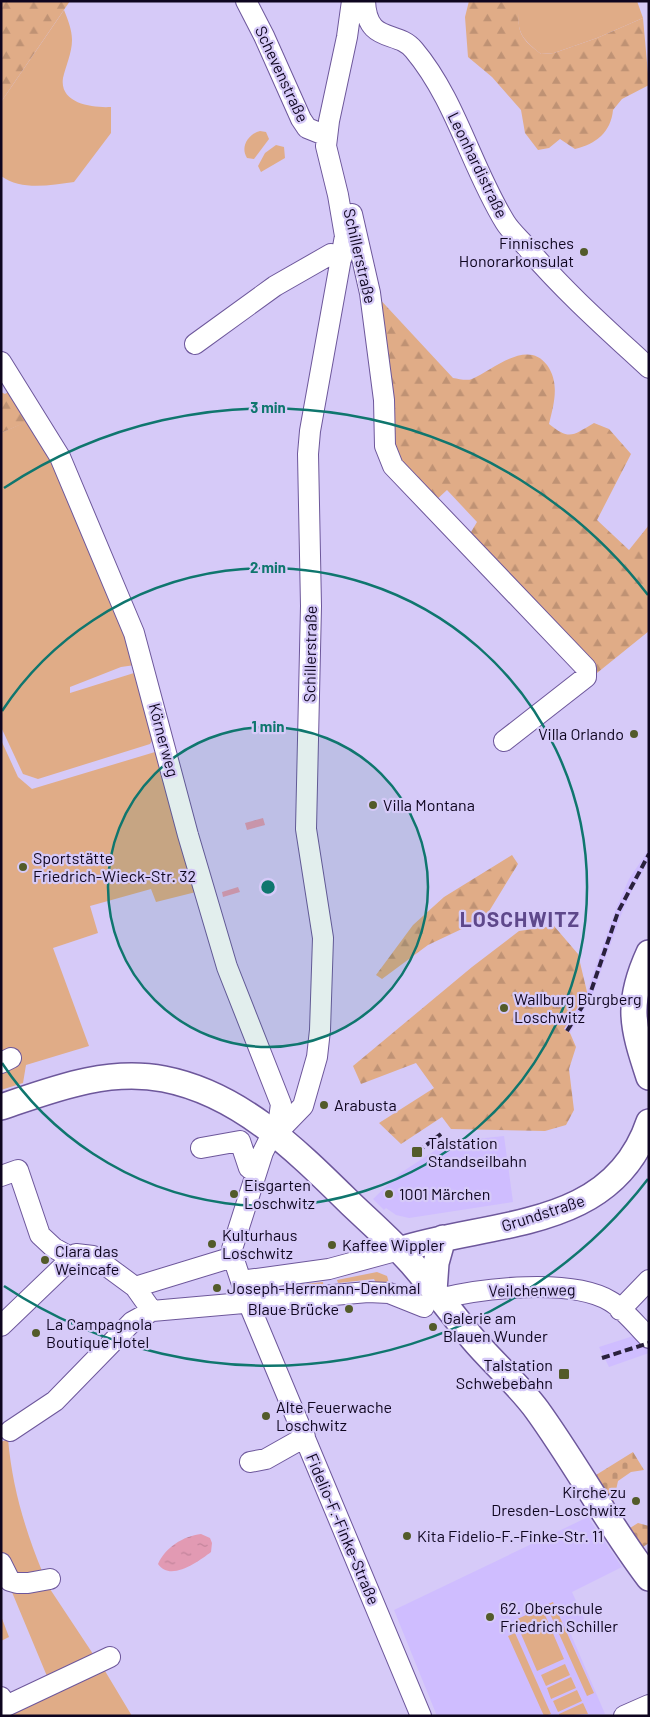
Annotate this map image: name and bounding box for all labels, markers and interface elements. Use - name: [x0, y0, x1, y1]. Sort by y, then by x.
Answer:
- street label: Schevenstraße: [252, 23, 313, 125]
- street label: Leonhardistraße: [445, 109, 512, 221]
- street label: Schillerstraße: [340, 207, 381, 305]
- place label: Finnisches Honorarkonsulat: [459, 233, 574, 270]
- marker: Finnisches Honorarkonsulat: [578, 246, 590, 258]
- text: 3 min: [250, 398, 286, 416]
- text: 2 min: [250, 558, 286, 576]
- street label: Schillerstraße: [299, 605, 320, 703]
- street label: Körnerweg: [146, 701, 183, 779]
- text: 1 min: [252, 717, 284, 735]
- place label: Villa Orlando: [538, 724, 624, 743]
- marker: Villa Orlando: [628, 728, 640, 740]
- place label: Villa Montana: [383, 795, 475, 814]
- marker: Villa Montana: [367, 799, 379, 811]
- place label: Sportstätte Friedrich-Wieck-Str. 32: [33, 848, 196, 885]
- marker: Sportstätte Friedrich-Wieck-Str. 32: [17, 861, 29, 873]
- centre of rings: [259, 878, 277, 896]
- district label: LOSCHWITZ: [460, 906, 580, 931]
- place label: Wallburg Burgberg Loschwitz: [514, 989, 641, 1026]
- marker: Wallburg Burgberg Loschwitz: [498, 1002, 510, 1014]
- place label: Arabusta: [334, 1095, 397, 1114]
- marker: Arabusta: [318, 1099, 330, 1111]
- place label: Talstation Standseilbahn: [428, 1133, 527, 1170]
- marker: Talstation Standseilbahn: [410, 1145, 424, 1159]
- place label: Eisgarten Loschwitz: [244, 1175, 315, 1212]
- place label: 1001 Märchen: [399, 1184, 490, 1203]
- marker: Eisgarten Loschwitz: [228, 1188, 240, 1200]
- marker: 1001 Märchen: [383, 1188, 395, 1200]
- street label: Grundstraße: [499, 1190, 587, 1235]
- place label: Kulturhaus Loschwitz: [222, 1225, 297, 1262]
- place label: Kaffee Wippler: [342, 1235, 445, 1254]
- marker: Kulturhaus Loschwitz: [206, 1238, 218, 1250]
- marker: Kaffee Wippler: [326, 1239, 338, 1251]
- place label: Clara das Weincafe: [55, 1241, 119, 1278]
- marker: Clara das Weincafe: [39, 1254, 51, 1266]
- place label: Joseph-Herrmann-Denkmal: [227, 1278, 420, 1297]
- street label: Veilchenweg: [488, 1279, 576, 1300]
- marker: Joseph-Herrmann-Denkmal: [211, 1282, 223, 1294]
- place label: Blaue Brücke: [248, 1299, 339, 1318]
- marker: Blaue Brücke: [343, 1303, 355, 1315]
- place label: Galerie am Blauen Wunder: [443, 1308, 548, 1345]
- place label: La Campagnola Boutique Hotel: [46, 1314, 152, 1351]
- marker: Galerie am Blauen Wunder: [427, 1321, 439, 1333]
- marker: La Campagnola Boutique Hotel: [30, 1327, 42, 1339]
- place label: Talstation Schwebebahn: [456, 1355, 553, 1392]
- marker: Talstation Schwebebahn: [557, 1367, 571, 1381]
- place label: Alte Feuerwache Loschwitz: [276, 1397, 392, 1434]
- marker: Alte Feuerwache Loschwitz: [260, 1410, 272, 1422]
- street label: Fidelio-F.-Finke-Straße: [303, 1450, 384, 1607]
- place label: Kirche zu Dresden-Loschwitz: [491, 1482, 626, 1519]
- marker: Kirche zu Dresden-Loschwitz: [630, 1495, 642, 1507]
- place label: Kita Fidelio-F.-Finke-Str. 11: [417, 1526, 603, 1545]
- marker: Kita Fidelio-F.-Finke-Str. 11: [401, 1530, 413, 1542]
- place label: 62. Oberschule Friedrich Schiller: [500, 1598, 618, 1635]
- marker: 62. Oberschule Friedrich Schiller: [484, 1611, 496, 1623]

